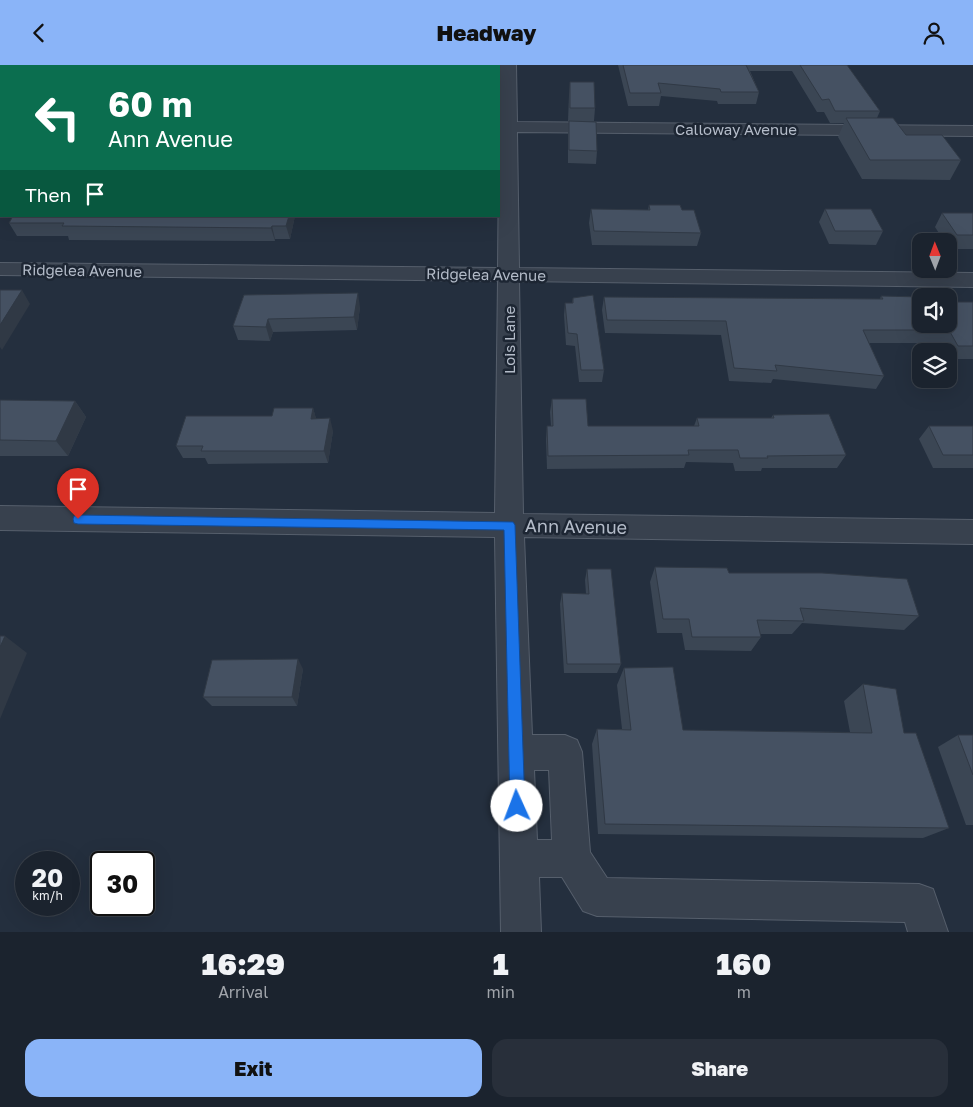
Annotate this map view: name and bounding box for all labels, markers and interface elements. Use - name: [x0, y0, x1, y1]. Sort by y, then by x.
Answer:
- icon: back: [25, 19, 53, 47]
- text: Headway: [437, 19, 536, 46]
- icon: person: [920, 19, 948, 47]
- text: 60 m: [108, 83, 192, 125]
- icon: left: [25, 85, 90, 150]
- street label: Calloway Avenue: [675, 120, 797, 138]
- text: Ann Avenue: [108, 125, 233, 152]
- icon: arrive: [81, 180, 109, 208]
- text: Then: [25, 183, 71, 206]
- north arrow: [912, 233, 958, 277]
- map controls: [912, 233, 957, 388]
- street label: Ridgelea Avenue: [22, 260, 142, 280]
- street label: Ridgelea Avenue: [426, 264, 546, 284]
- button: sound: [912, 288, 957, 333]
- street label: Lois Lane: [500, 306, 518, 374]
- button: layers: [912, 343, 957, 388]
- pin: [57, 468, 99, 519]
- icon: arrive: [64, 475, 92, 503]
- street label: Ann Avenue: [525, 514, 627, 538]
- position arrow: [490, 779, 542, 831]
- speed limit sign: 30: [90, 851, 155, 916]
- text: 20: [32, 862, 63, 893]
- text: km/h: [32, 888, 63, 903]
- text: 16:29: [202, 946, 285, 982]
- text: 1: [493, 946, 509, 982]
- text: 160: [716, 946, 771, 982]
- text: Arrival: [218, 982, 268, 1002]
- text: min: [486, 982, 515, 1002]
- text: m: [737, 982, 751, 1002]
- button: Exit: [25, 1039, 482, 1097]
- button: Share: [492, 1039, 948, 1097]

